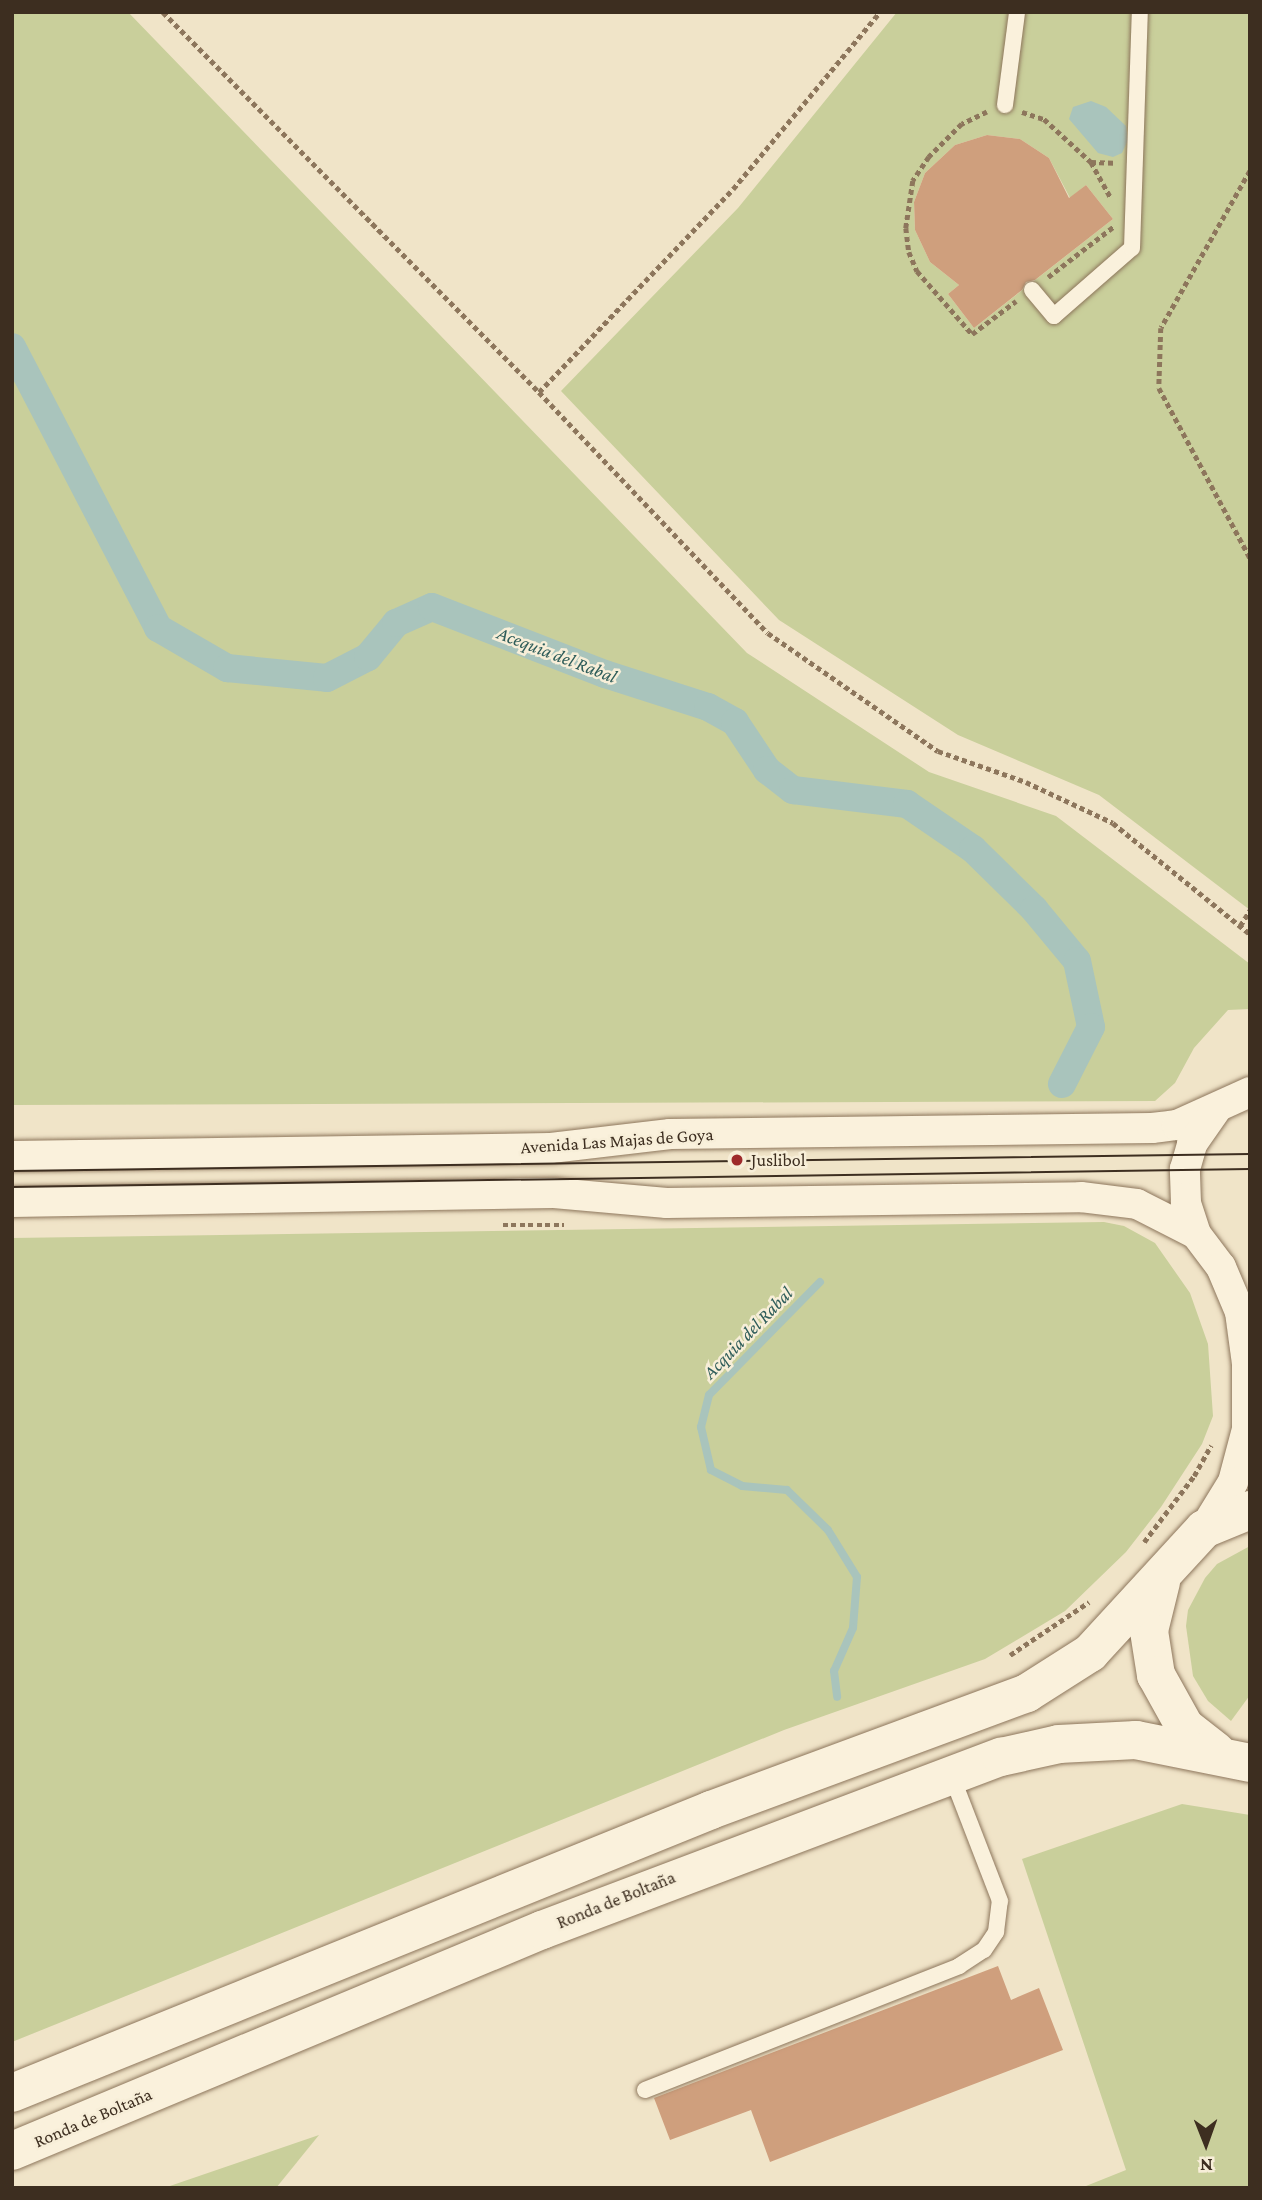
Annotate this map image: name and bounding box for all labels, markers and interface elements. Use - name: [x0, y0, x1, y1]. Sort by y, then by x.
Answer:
- water label: Acequia del Rabal: [494, 622, 620, 688]
- street label: Avenida Las Majas de Goya: [520, 1123, 714, 1159]
- place label: Juslibol: [751, 1149, 805, 1171]
- marker: Juslibol: [729, 1152, 745, 1168]
- water label: Acquia del Rabal: [699, 1282, 797, 1384]
- street label: Ronda de Boltaña: [554, 1866, 678, 1934]
- street label: Ronda de Boltaña: [31, 2083, 155, 2153]
- north arrow: [1171, 2109, 1241, 2179]
- text: N: [1200, 2155, 1213, 2176]

